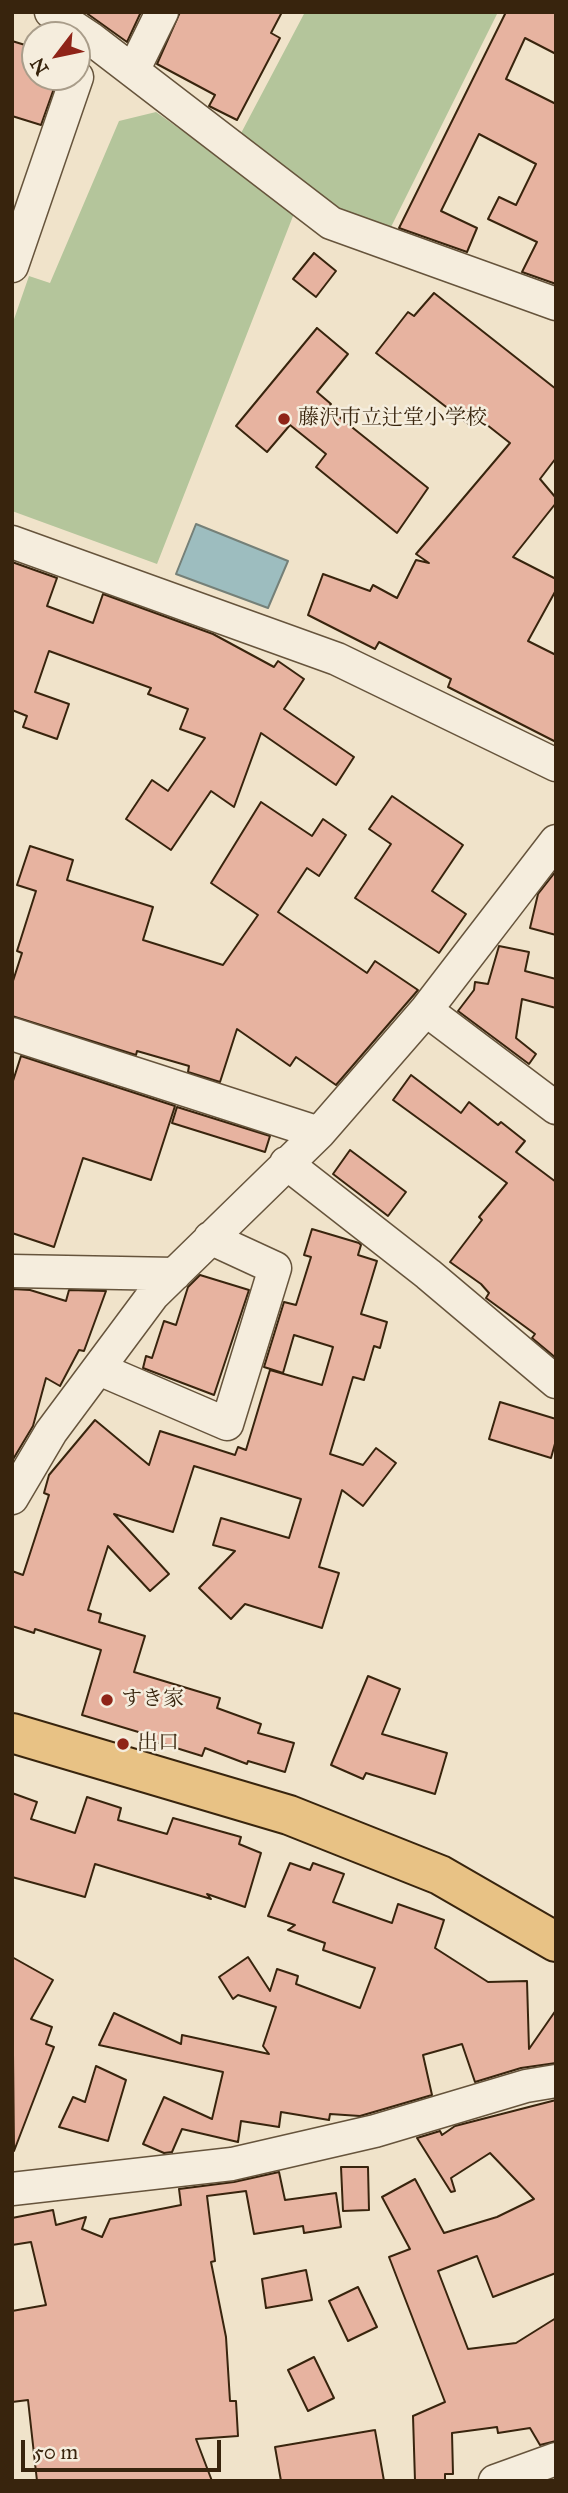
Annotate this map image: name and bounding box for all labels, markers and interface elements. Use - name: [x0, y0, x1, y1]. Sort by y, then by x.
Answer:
- north arrow: [21, 21, 91, 91]
- text: N: [25, 53, 53, 79]
- place label: 藤沢市立辻堂小学校: [298, 406, 487, 432]
- marker: 藤沢市立辻堂小学校: [276, 411, 292, 427]
- place label: すき家: [121, 1687, 184, 1713]
- marker: すき家: [99, 1692, 115, 1708]
- place label: 出口: [137, 1731, 179, 1757]
- marker: 出口: [115, 1736, 131, 1752]
- scale bar: [24, 2426, 224, 2470]
- text: 50 m: [34, 2439, 78, 2465]

